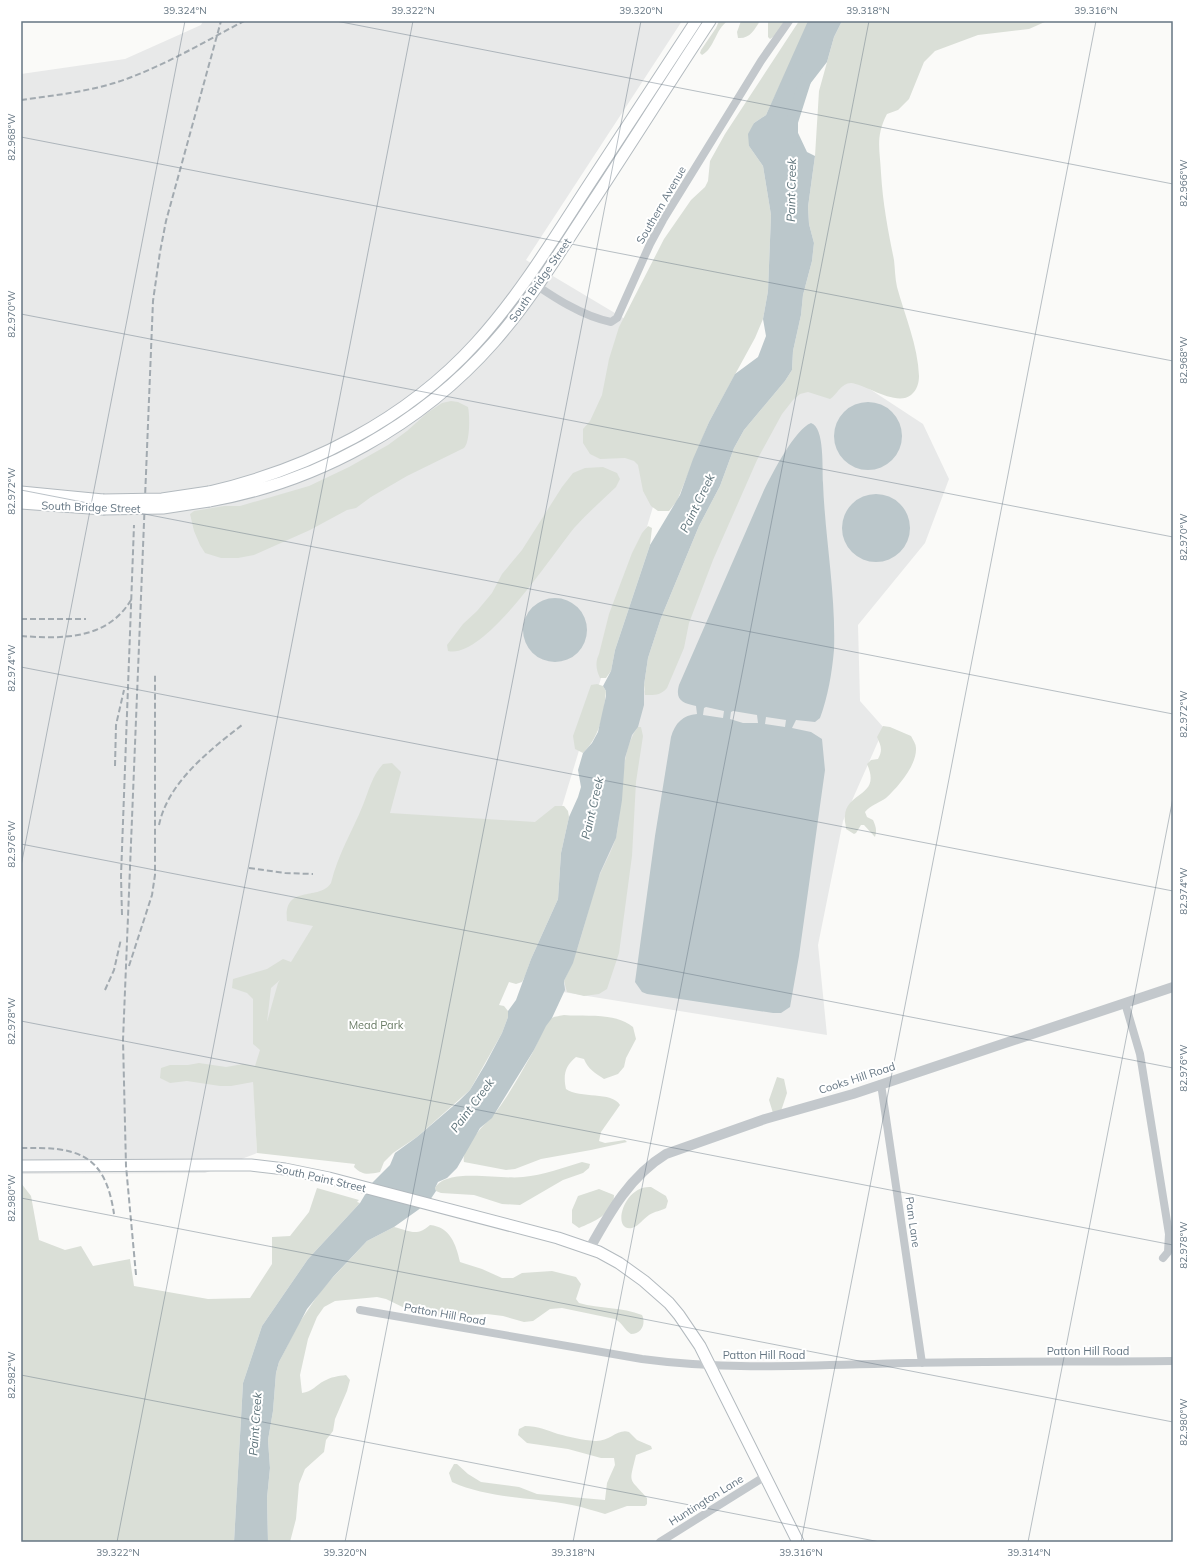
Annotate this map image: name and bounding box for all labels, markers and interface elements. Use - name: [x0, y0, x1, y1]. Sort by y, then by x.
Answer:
- text: 39.324°N: [163, 4, 207, 17]
- text: 39.322°N: [391, 4, 435, 17]
- text: 39.320°N: [619, 4, 663, 17]
- text: 39.318°N: [846, 4, 890, 17]
- text: 39.316°N: [1074, 4, 1118, 17]
- text: 82.968°W: [5, 113, 18, 161]
- water label: Paint Creek: [783, 157, 799, 222]
- text: 82.966°W: [1177, 159, 1190, 207]
- street label: Southern Avenue: [633, 164, 689, 246]
- street label: South Bridge Street: [506, 235, 574, 325]
- text: 82.970°W: [5, 290, 18, 338]
- text: 82.968°W: [1177, 336, 1190, 384]
- text: 82.972°W: [5, 467, 18, 515]
- water label: Paint Creek: [676, 470, 718, 535]
- street label: South Bridge Street: [41, 498, 141, 516]
- text: 82.970°W: [1177, 513, 1190, 561]
- text: 82.974°W: [5, 644, 18, 692]
- text: 82.972°W: [1177, 690, 1190, 738]
- water label: Paint Creek: [578, 774, 607, 841]
- text: 82.976°W: [5, 820, 18, 868]
- text: 82.974°W: [1177, 867, 1190, 915]
- text: 82.978°W: [5, 997, 18, 1045]
- park label: Mead Park: [349, 1018, 404, 1032]
- text: 82.976°W: [1177, 1044, 1190, 1092]
- street label: Cooks Hill Road: [817, 1059, 897, 1097]
- water label: Paint Creek: [447, 1074, 498, 1135]
- street label: South Paint Street: [274, 1161, 368, 1195]
- text: 82.980°W: [5, 1174, 18, 1222]
- street label: Pam Lane: [903, 1196, 923, 1248]
- text: 82.978°W: [1177, 1221, 1190, 1269]
- street label: Patton Hill Road: [403, 1300, 487, 1328]
- street label: Patton Hill Road: [1047, 1344, 1129, 1358]
- street label: Patton Hill Road: [723, 1348, 805, 1362]
- text: 82.982°W: [5, 1351, 18, 1399]
- water label: Paint Creek: [245, 1391, 265, 1456]
- text: 82.980°W: [1177, 1398, 1190, 1446]
- street label: Huntington Lane: [666, 1471, 746, 1529]
- text: 39.322°N: [96, 1546, 140, 1559]
- text: 39.320°N: [323, 1546, 367, 1559]
- text: 39.318°N: [551, 1546, 595, 1559]
- text: 39.316°N: [779, 1546, 823, 1559]
- text: 39.314°N: [1007, 1546, 1051, 1559]

